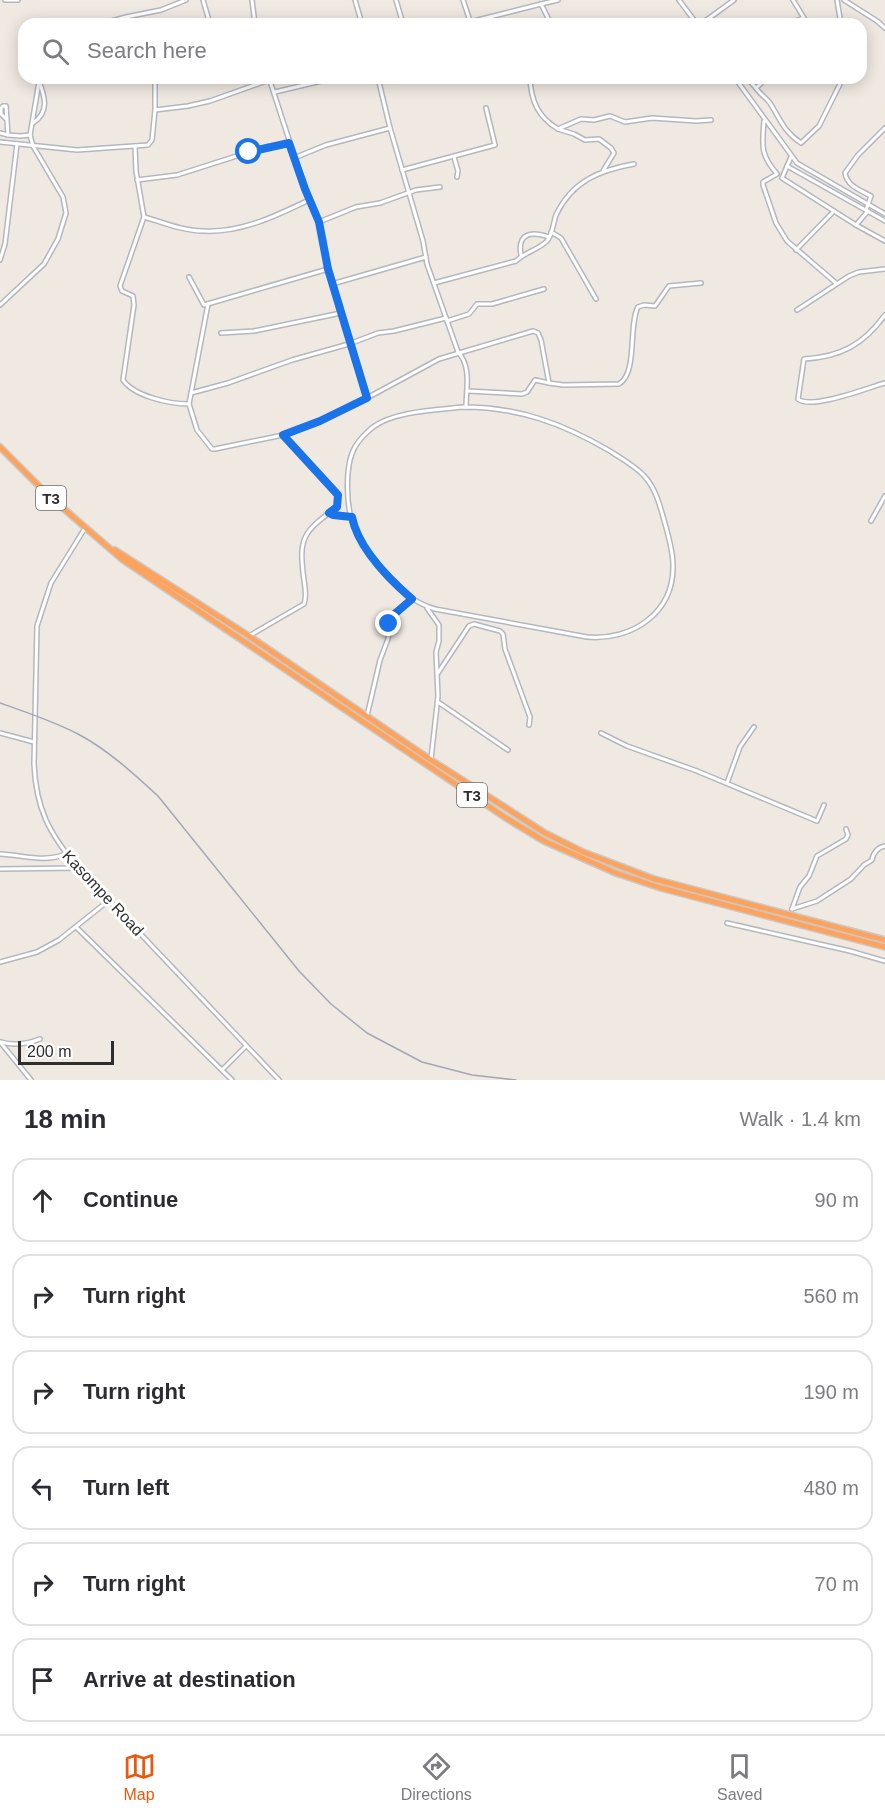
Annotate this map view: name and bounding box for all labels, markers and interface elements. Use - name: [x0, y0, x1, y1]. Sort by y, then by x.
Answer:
- search box: [18, 18, 867, 84]
- icon: search: [39, 35, 72, 68]
- text: Search here: [87, 38, 207, 63]
- route start: [235, 138, 261, 164]
- road number: T3: [36, 486, 66, 510]
- route end: [375, 610, 401, 636]
- road number: T3: [457, 783, 487, 807]
- street label: Kasompe Road: [59, 847, 147, 939]
- scale bar: [18, 1038, 114, 1066]
- text: 200 m: [27, 1043, 71, 1060]
- text: 18 min: [24, 1104, 106, 1134]
- text: Walk · 1.4 km: [740, 1108, 861, 1130]
- icon: ahead: [26, 1184, 59, 1217]
- text: Continue: [83, 1187, 178, 1212]
- text: 90 m: [815, 1189, 859, 1211]
- icon: right: [26, 1280, 59, 1313]
- text: Turn right: [83, 1283, 185, 1308]
- text: 560 m: [803, 1285, 859, 1307]
- icon: right: [26, 1376, 59, 1409]
- text: Turn right: [83, 1379, 185, 1404]
- text: 190 m: [803, 1381, 859, 1403]
- icon: left: [26, 1472, 59, 1505]
- text: Turn left: [83, 1475, 169, 1500]
- text: 480 m: [803, 1477, 859, 1499]
- icon: right: [26, 1568, 59, 1601]
- text: Turn right: [83, 1571, 185, 1596]
- text: 70 m: [815, 1573, 859, 1595]
- icon: arrive: [26, 1664, 59, 1697]
- text: Arrive at destination: [83, 1667, 296, 1692]
- tab: Map: [123, 1750, 156, 1804]
- tab: Directions: [401, 1750, 472, 1804]
- tab: Saved: [717, 1750, 762, 1804]

